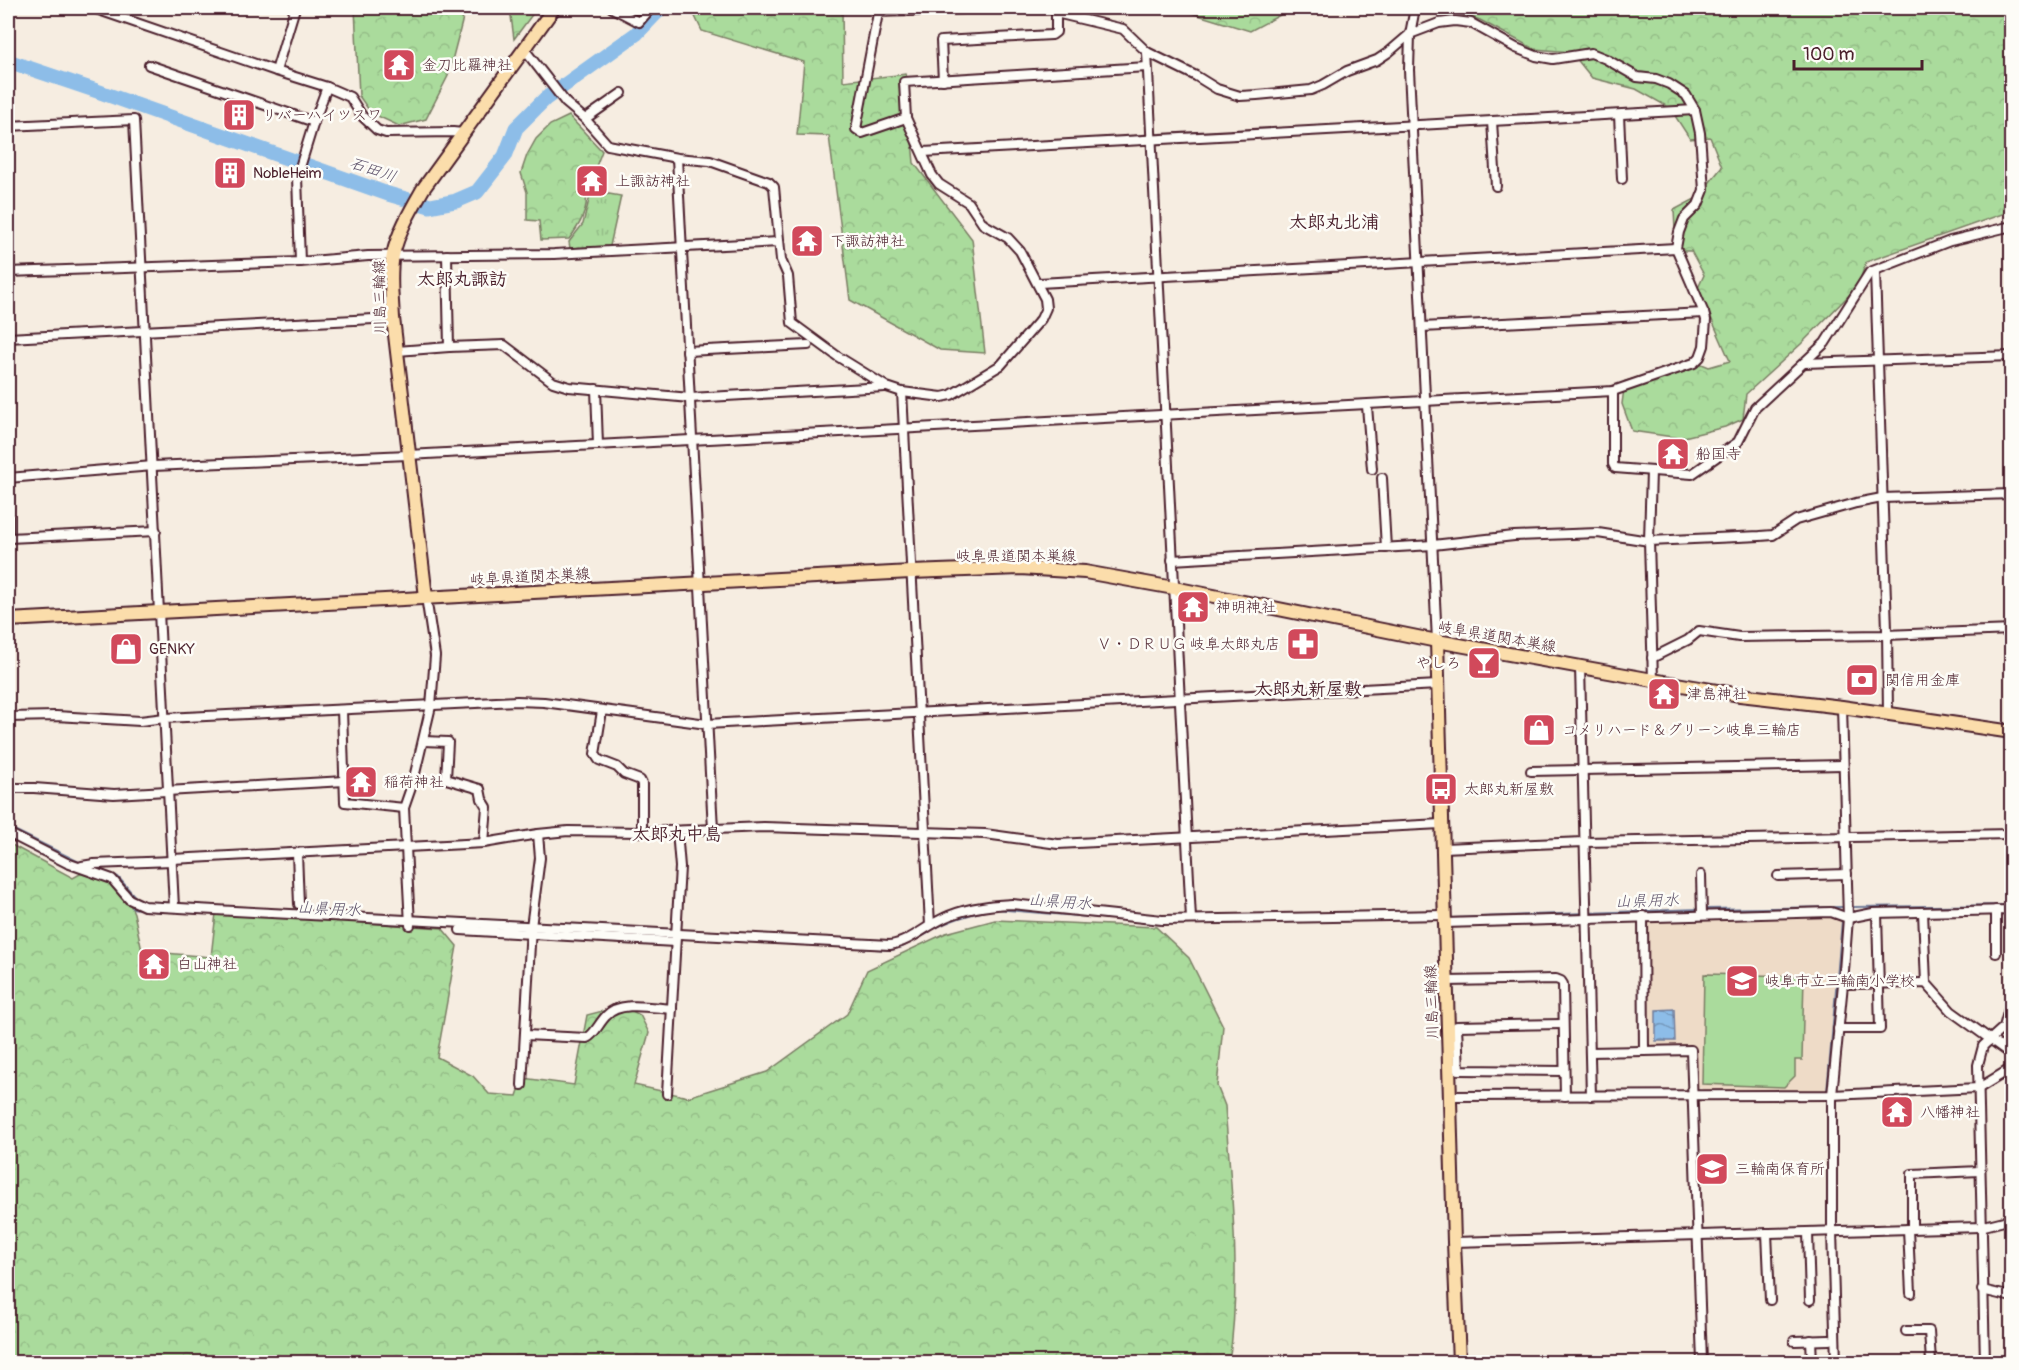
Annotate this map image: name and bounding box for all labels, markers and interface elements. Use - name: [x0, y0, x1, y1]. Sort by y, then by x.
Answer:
- scale bar: [1794, 33, 1922, 71]
- text: 100 m: [1803, 43, 1855, 66]
- temple icon: 金刀比羅神社: [381, 47, 417, 83]
- place label: 金刀比羅神社: [422, 56, 512, 75]
- building icon: リバーハイツスワ: [221, 97, 257, 133]
- place label: リバーハイツスワ: [262, 106, 382, 125]
- water label: 石田川: [347, 153, 399, 187]
- building icon: NobleHeim: [212, 155, 248, 191]
- temple icon: 上諏訪神社: [574, 163, 610, 199]
- place label: NobleHeim: [253, 164, 321, 183]
- place label: 上諏訪神社: [615, 172, 690, 191]
- district label: 太郎丸北浦: [1289, 211, 1379, 234]
- temple icon: 下諏訪神社: [789, 223, 825, 259]
- place label: 下諏訪神社: [830, 232, 905, 251]
- street label: 川島三輪線: [370, 259, 390, 335]
- district label: 太郎丸諏訪: [417, 268, 507, 291]
- temple icon: 船国寺: [1655, 436, 1691, 472]
- place label: 船国寺: [1696, 445, 1741, 464]
- street label: 岐阜県道関本巣線: [956, 547, 1076, 566]
- street label: 岐阜県道関本巣線: [470, 564, 590, 590]
- temple icon: 神明神社: [1175, 589, 1211, 625]
- place label: 神明神社: [1216, 598, 1276, 617]
- street label: 岐阜県道関本巣線: [1436, 617, 1558, 657]
- pharmacy icon: Ｖ・ＤＲＵＧ 岐阜太郎丸店: [1285, 626, 1321, 662]
- shop icon: GENKY: [108, 631, 144, 667]
- place label: Ｖ・ＤＲＵＧ 岐阜太郎丸店: [1097, 635, 1280, 654]
- place label: GENKY: [149, 640, 195, 659]
- bar icon: やしろ: [1466, 645, 1502, 681]
- place label: やしろ: [1416, 654, 1461, 673]
- bank icon: 関信用金庫: [1844, 662, 1880, 698]
- place label: 関信用金庫: [1885, 671, 1960, 690]
- temple icon: 津島神社: [1646, 676, 1682, 712]
- district label: 太郎丸新屋敷: [1254, 678, 1362, 701]
- place label: 津島神社: [1687, 685, 1747, 704]
- shop icon: コメリハード＆グリーン岐阜三輪店: [1521, 712, 1557, 748]
- place label: コメリハード＆グリーン岐阜三輪店: [1562, 721, 1801, 740]
- temple icon: 稲荷神社: [343, 764, 379, 800]
- bus stop icon: 太郎丸新屋敷: [1423, 771, 1459, 807]
- place label: 稲荷神社: [384, 773, 444, 792]
- place label: 太郎丸新屋敷: [1464, 780, 1554, 799]
- district label: 太郎丸中島: [632, 823, 722, 846]
- water label: 山県用水: [1027, 890, 1093, 914]
- water label: 山県用水: [1615, 890, 1679, 912]
- water label: 山県用水: [297, 897, 361, 921]
- temple icon: 白山神社: [136, 946, 172, 982]
- place label: 白山神社: [177, 955, 237, 974]
- school or university icon: 岐阜市立三輪南小学校: [1724, 963, 1760, 999]
- street label: 川島三輪線: [1421, 964, 1443, 1040]
- place label: 岐阜市立三輪南小学校: [1765, 972, 1915, 991]
- temple icon: 八幡神社: [1879, 1094, 1915, 1130]
- place label: 八幡神社: [1920, 1103, 1980, 1122]
- school or university icon: 三輪南保育所: [1694, 1151, 1730, 1187]
- place label: 三輪南保育所: [1735, 1160, 1825, 1179]

